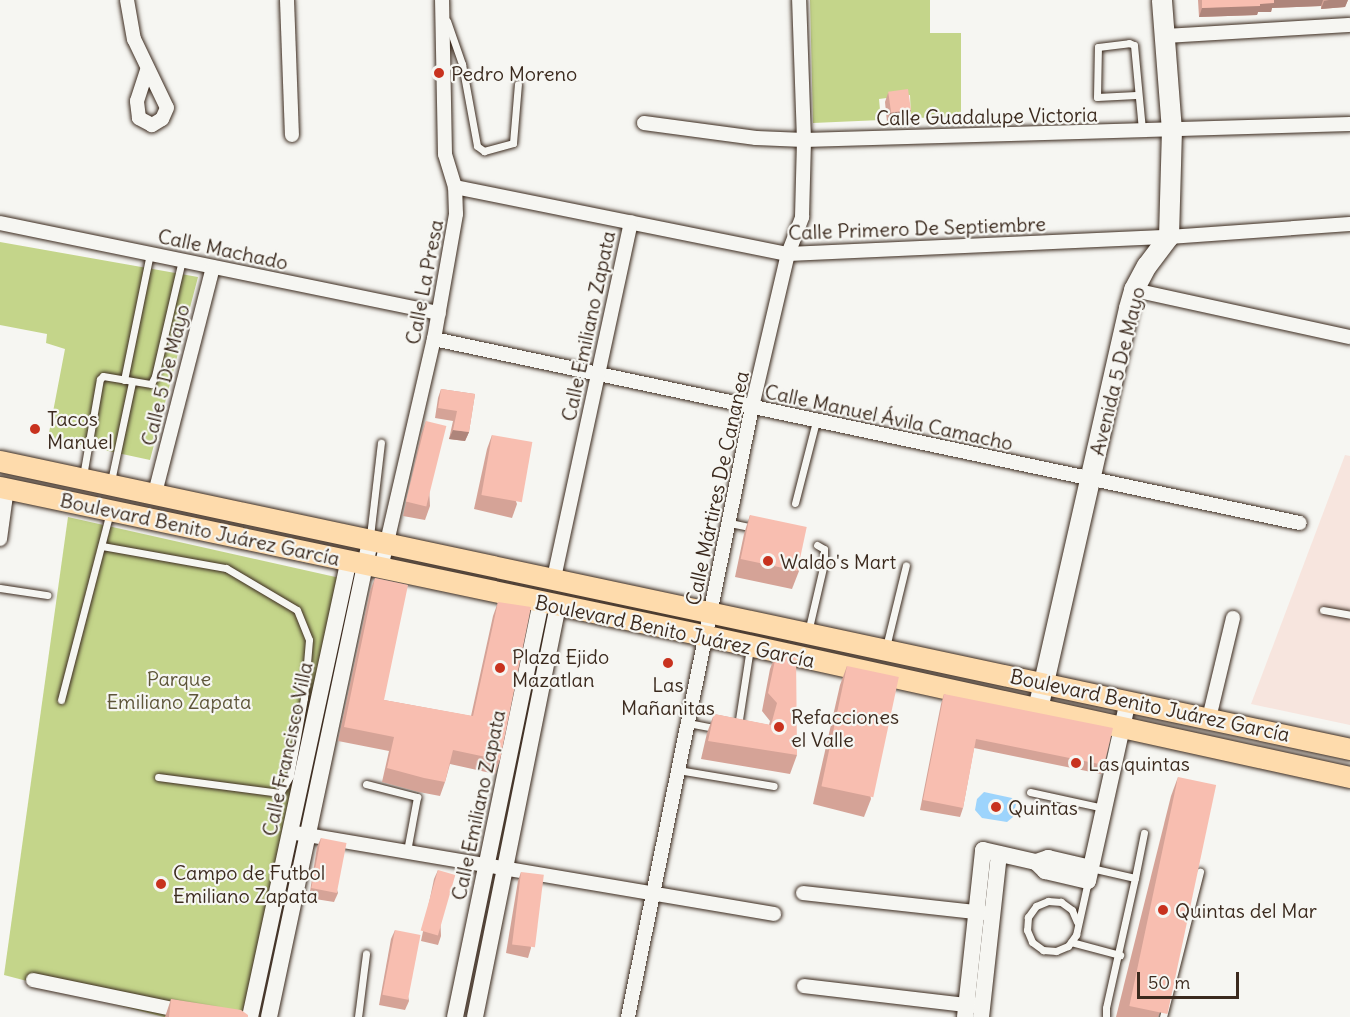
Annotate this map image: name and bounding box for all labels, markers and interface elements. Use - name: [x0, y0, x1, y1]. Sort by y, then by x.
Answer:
- place label: Pedro Moreno: [451, 61, 577, 85]
- marker: Pedro Moreno: [432, 66, 446, 80]
- street label: Calle Guadalupe Victoria: [876, 102, 1098, 130]
- street label: Calle Primero De Septiembre: [788, 212, 1046, 244]
- street label: Calle La Presa: [400, 218, 448, 346]
- street label: Calle Machado: [156, 224, 290, 274]
- street label: Calle Emiliano Zapata: [556, 229, 620, 423]
- street label: Avenida 5 De Mayo: [1084, 284, 1150, 458]
- street label: Calle 5 De Mayo: [136, 302, 194, 448]
- street label: Calle Mártires De Cananea: [680, 369, 754, 607]
- street label: Calle Manuel Ávila Camacho: [763, 379, 1015, 455]
- place label: Tacos Manuel: [47, 406, 113, 453]
- marker: Tacos Manuel: [28, 422, 42, 436]
- street label: Boulevard Benito Juárez García: [58, 488, 342, 570]
- place label: Waldo's Mart: [780, 549, 896, 573]
- marker: Waldo's Mart: [761, 554, 775, 568]
- street label: Boulevard Benito Juárez García: [533, 590, 817, 672]
- place label: Plaza Ejido Mazatlan: [512, 644, 609, 691]
- marker: Las Mañanitas: [661, 656, 675, 670]
- street label: Calle Francisco Villa: [257, 660, 317, 838]
- marker: Plaza Ejido Mazatlan: [493, 661, 507, 675]
- street label: Boulevard Benito Juárez García: [1008, 664, 1292, 746]
- park label: Parque Emiliano Zapata: [106, 666, 252, 713]
- place label: Las Mañanitas: [621, 672, 715, 719]
- place label: Refacciones el Valle: [791, 704, 899, 751]
- street label: Calle Emiliano Zapata: [446, 708, 510, 902]
- marker: Refacciones el Valle: [772, 720, 786, 734]
- place label: Las quintas: [1088, 751, 1190, 775]
- marker: Las quintas: [1069, 756, 1083, 770]
- place label: Quintas: [1008, 795, 1078, 819]
- marker: Quintas: [989, 800, 1003, 814]
- place label: Campo de Futbol Emiliano Zapata: [173, 861, 325, 908]
- marker: Campo de Futbol Emiliano Zapata: [154, 877, 168, 891]
- place label: Quintas del Mar: [1175, 898, 1317, 922]
- marker: Quintas del Mar: [1156, 903, 1170, 917]
- scale bar: [1140, 960, 1242, 998]
- text: 50 m: [1148, 971, 1190, 994]

